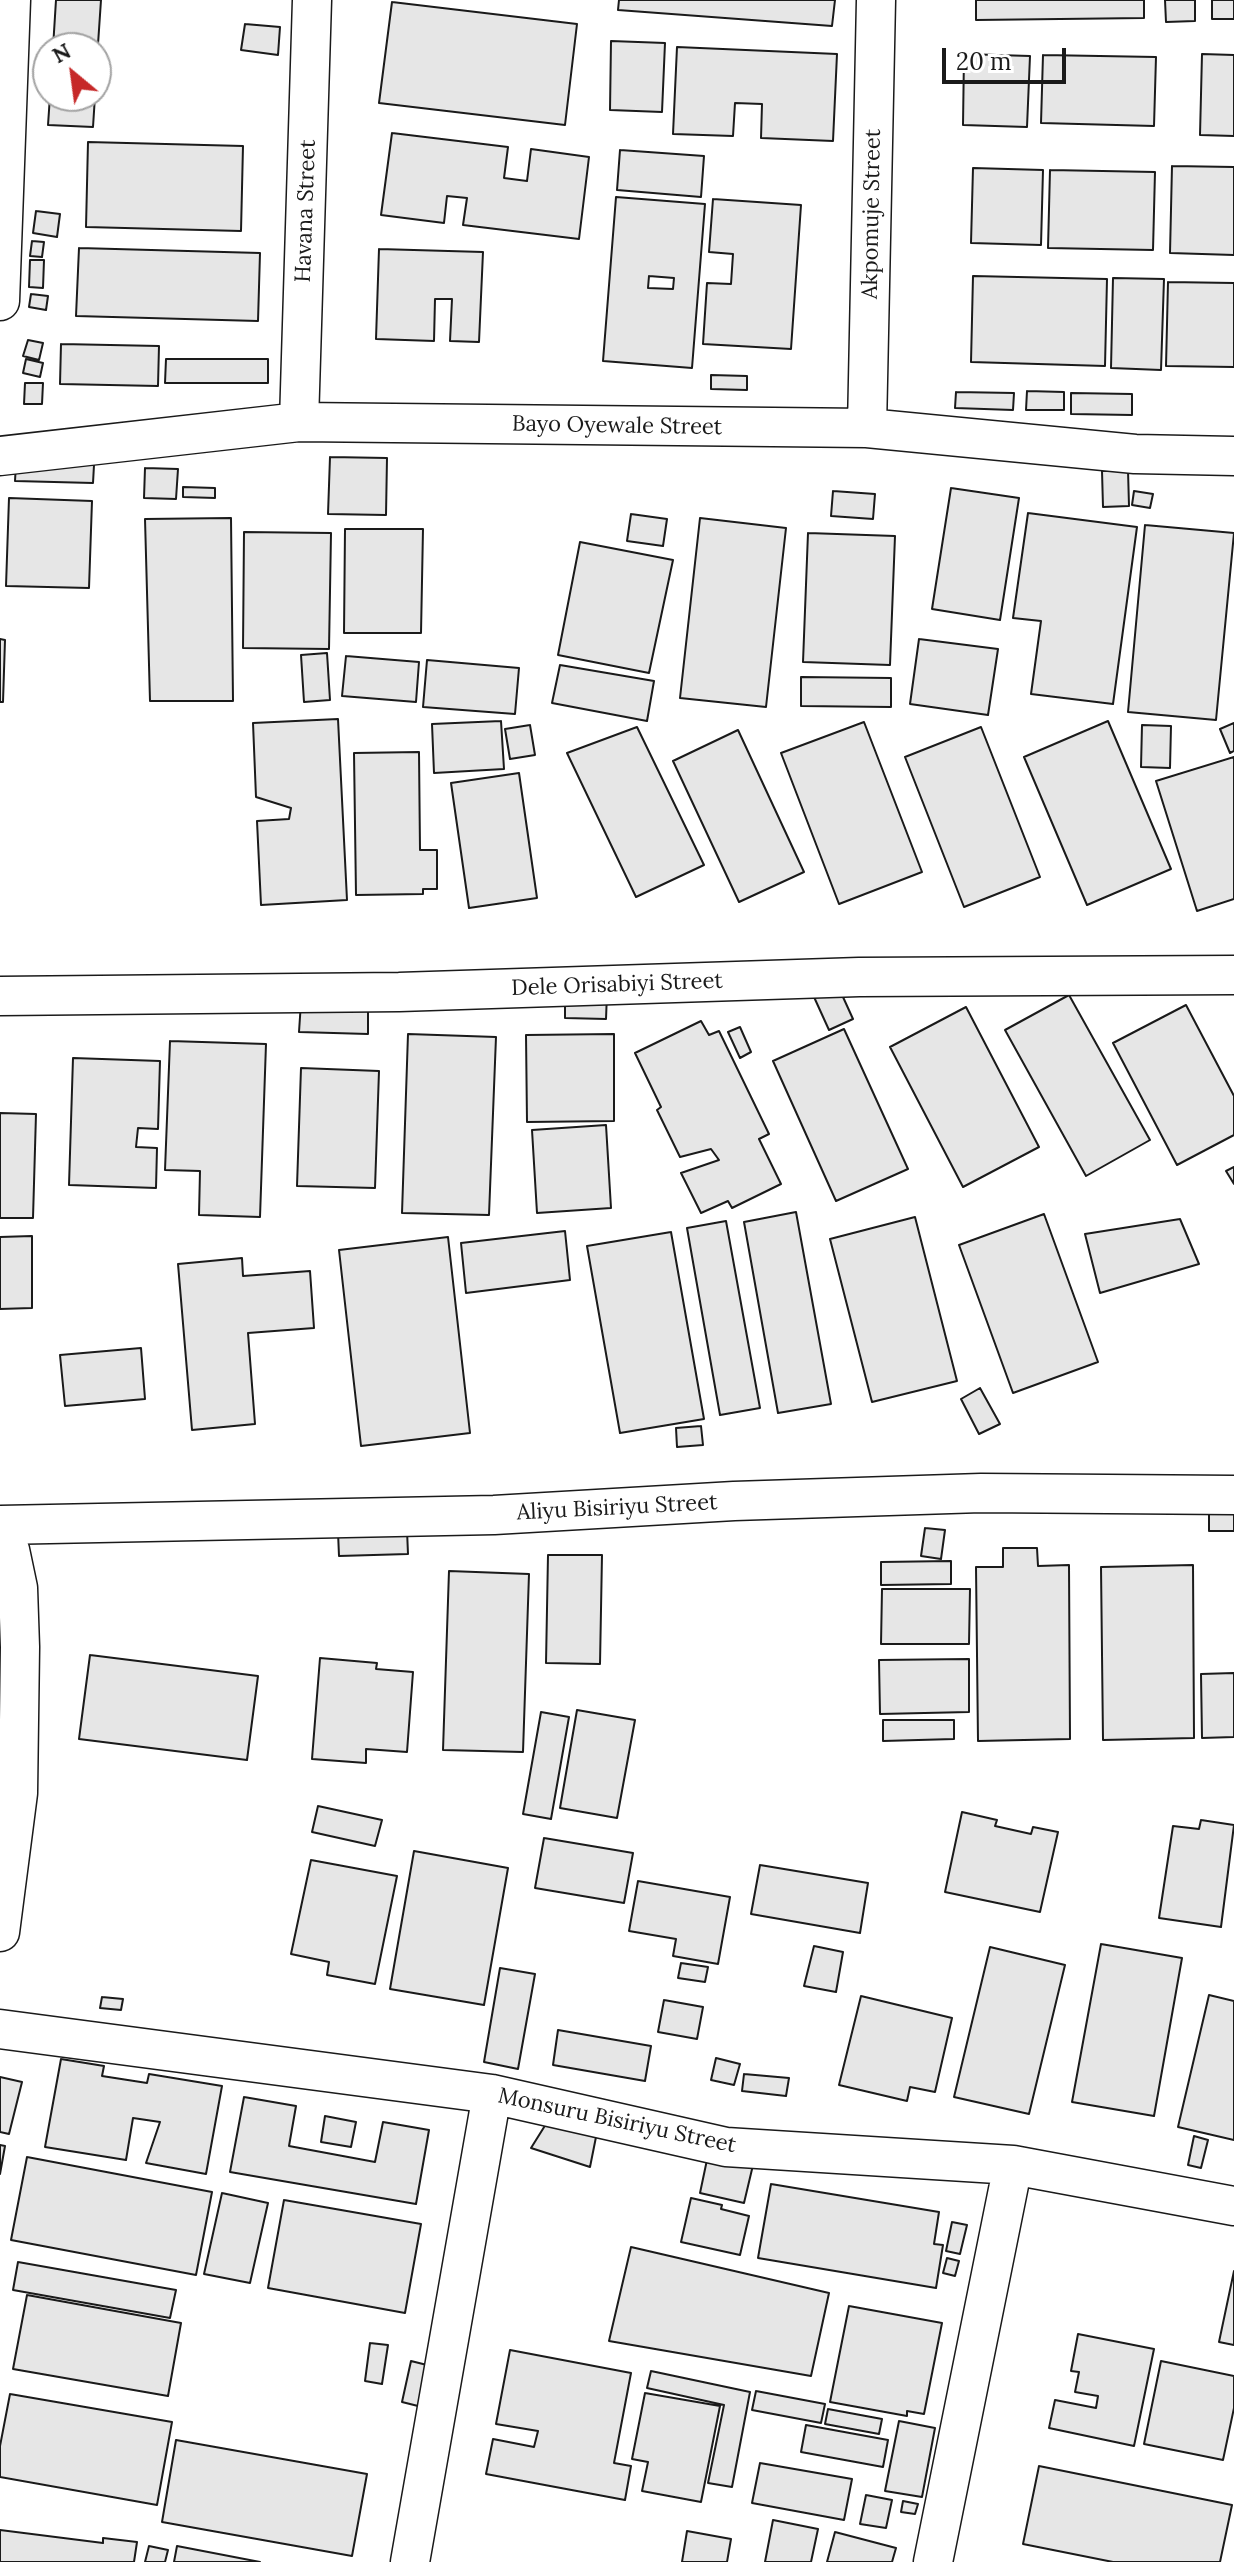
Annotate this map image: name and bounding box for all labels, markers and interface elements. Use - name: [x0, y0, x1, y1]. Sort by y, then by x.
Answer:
- north arrow: [32, 32, 112, 112]
- scale bar: [946, 32, 1070, 82]
- text: N: [47, 36, 76, 69]
- text: 20 m: [956, 46, 1012, 77]
- street label: Akpomuje Street: [857, 129, 887, 299]
- street label: Havana Street: [290, 139, 322, 283]
- street label: Bayo Oyewale Street: [512, 411, 722, 441]
- street label: Dele Orisabiyi Street: [511, 968, 723, 1002]
- street label: Aliyu Bisiriyu Street: [516, 1490, 718, 1526]
- street label: Monsuru Bisiriyu Street: [496, 2083, 738, 2159]

